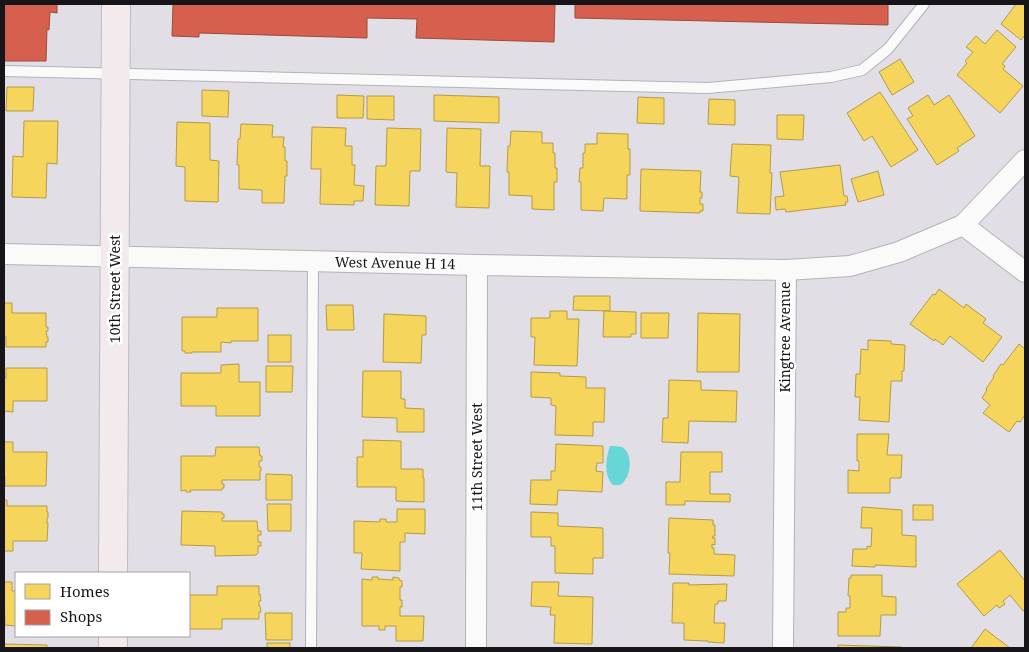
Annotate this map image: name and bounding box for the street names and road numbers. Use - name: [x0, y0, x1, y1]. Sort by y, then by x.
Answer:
- street label: 10th Street West: [105, 235, 124, 343]
- street label: West Avenue H 14: [335, 252, 455, 273]
- street label: Kingtree Avenue: [775, 281, 794, 393]
- street label: 11th Street West: [467, 403, 486, 511]

